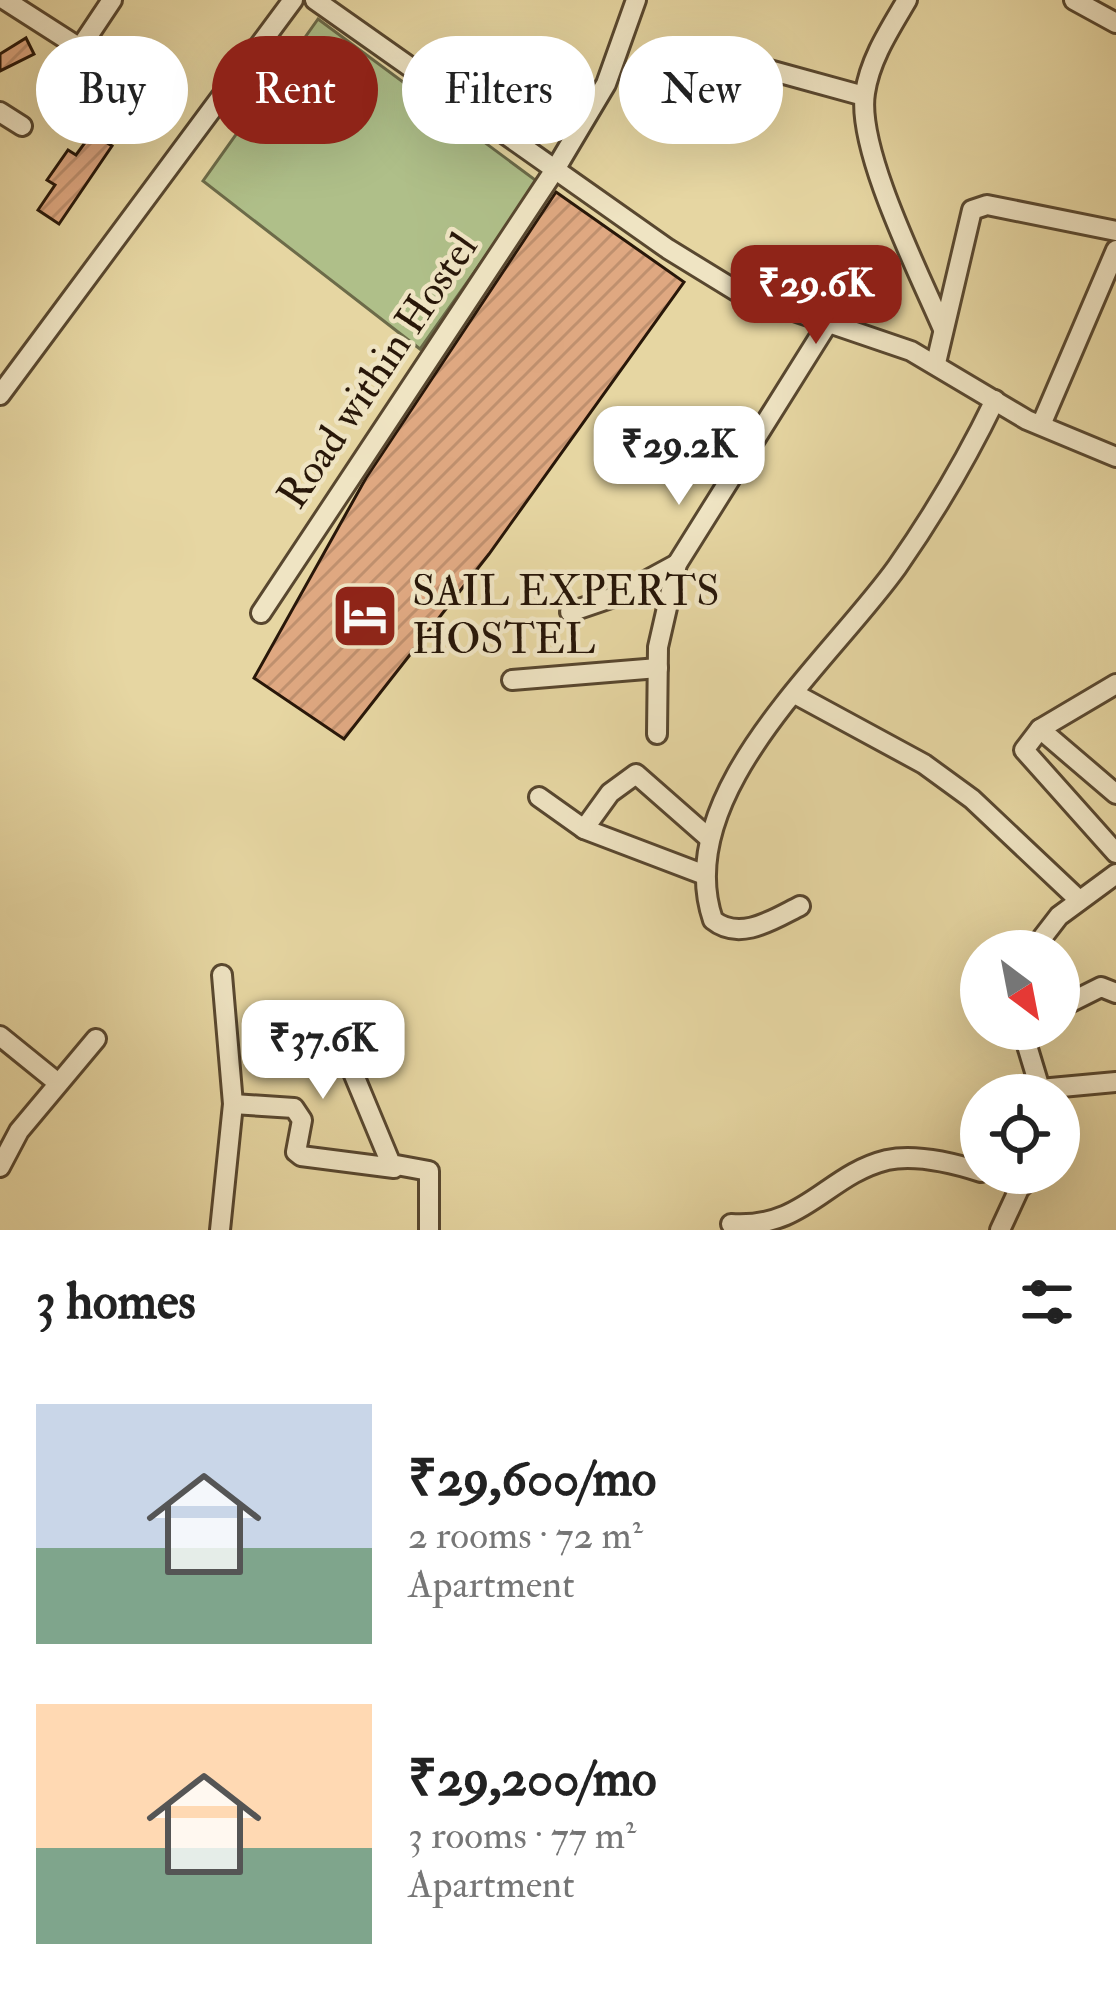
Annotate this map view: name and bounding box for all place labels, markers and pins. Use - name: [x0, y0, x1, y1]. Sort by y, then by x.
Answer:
- pin: ₹29.6K: [718, 245, 914, 347]
- pin: ₹29.2K: [581, 406, 777, 508]
- place label: SAIL EXPERTS HOSTEL: [412, 566, 720, 666]
- hotel icon: SAIL EXPERTS HOSTEL: [330, 581, 400, 651]
- pin: ₹37.6K: [225, 1000, 421, 1102]

